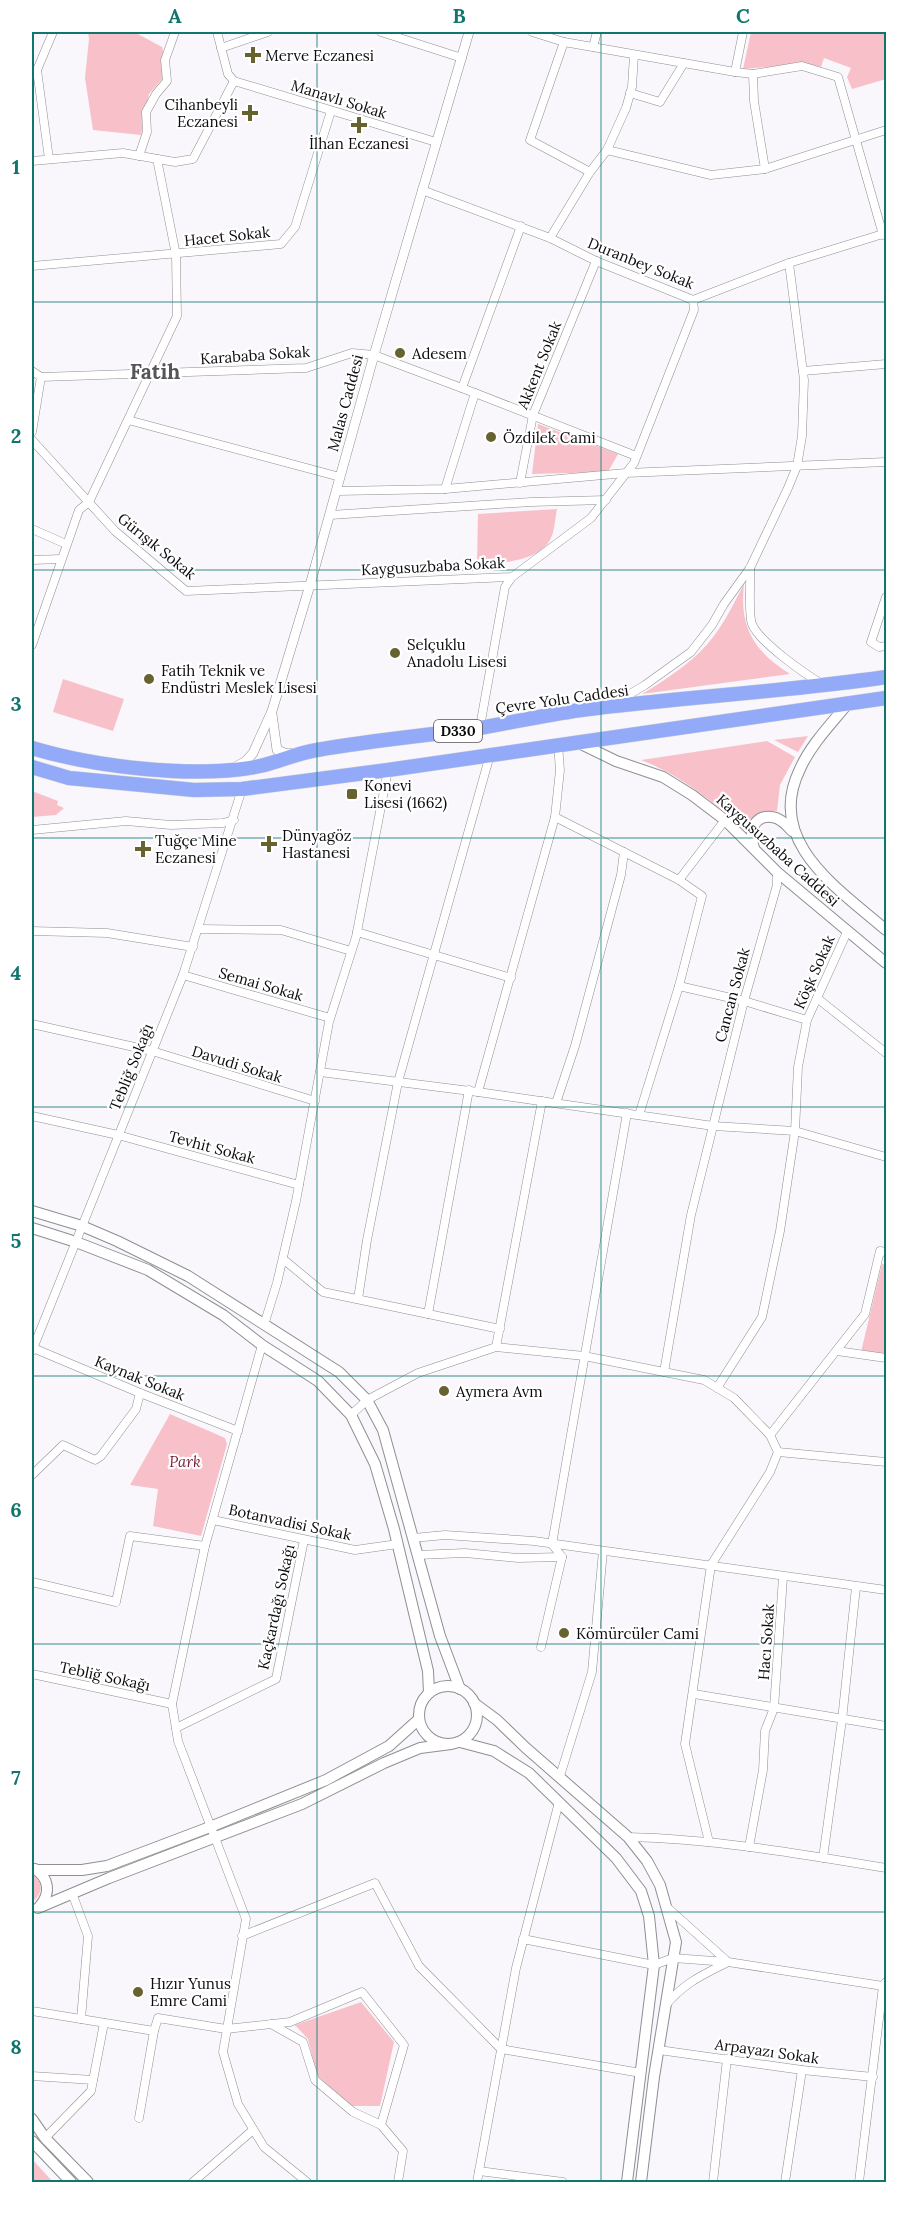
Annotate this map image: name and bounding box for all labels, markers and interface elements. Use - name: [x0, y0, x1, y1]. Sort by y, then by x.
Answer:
- text: A: [168, 3, 182, 28]
- text: B: [452, 3, 466, 28]
- text: C: [736, 3, 750, 28]
- place label: Merve Eczanesi: [265, 46, 374, 65]
- marker: Merve Eczanesi: [246, 48, 260, 62]
- street label: Manavlı Sokak: [289, 75, 389, 123]
- place label: Cihanbeyli Eczanesi: [165, 95, 238, 131]
- marker: Cihanbeyli Eczanesi: [243, 106, 257, 120]
- marker: İlhan Eczanesi: [352, 118, 366, 132]
- place label: İlhan Eczanesi: [309, 134, 409, 153]
- text: 1: [12, 154, 20, 179]
- street label: Hacet Sokak: [183, 222, 271, 250]
- street label: Duranbey Sokak: [585, 233, 697, 293]
- street label: Akkent Sokak: [512, 318, 565, 413]
- street label: Karababa Sokak: [199, 342, 311, 368]
- place label: Adesem: [411, 344, 467, 363]
- marker: Adesem: [393, 346, 407, 360]
- street label: Malas Caddesi: [323, 352, 367, 454]
- district label: Fatih: [130, 358, 180, 385]
- text: 2: [11, 423, 21, 448]
- place label: Özdilek Cami: [503, 428, 596, 447]
- marker: Özdilek Cami: [484, 430, 498, 444]
- street label: Gürışık Sokak: [114, 509, 200, 583]
- street label: Kaygusuzbaba Sokak: [360, 553, 506, 579]
- place label: Selçuklu Anadolu Lisesi: [406, 635, 507, 671]
- marker: Selçuklu Anadolu Lisesi: [388, 646, 402, 660]
- place label: Fatih Teknik ve Endüstri Meslek Lisesi: [161, 661, 317, 697]
- marker: Fatih Teknik ve Endüstri Meslek Lisesi: [142, 672, 156, 686]
- street label: Çevre Yolu Caddesi: [494, 680, 630, 718]
- text: 3: [10, 691, 22, 716]
- road number: D330: [434, 720, 482, 742]
- place label: Konevi Lisesi (1662): [364, 776, 447, 813]
- marker: Konevi Lisesi (1662): [345, 787, 359, 801]
- street label: Kaygusuzbaba Caddesi: [713, 790, 843, 910]
- place label: Dünyagöz Hastanesi: [282, 826, 351, 862]
- place label: Tuğçe Mine Eczanesi: [155, 831, 237, 867]
- marker: Dünyagöz Hastanesi: [260, 835, 278, 853]
- marker: Tuğçe Mine Eczanesi: [136, 842, 150, 856]
- street label: Köşk Sokak: [789, 932, 839, 1012]
- street label: Cancan Sokak: [710, 946, 754, 1044]
- text: 4: [11, 960, 22, 985]
- street label: Semai Sokak: [217, 963, 305, 1005]
- street label: Tebliğ Sokağı: [105, 1021, 157, 1113]
- street label: Davudi Sokak: [190, 1041, 284, 1087]
- street label: Tevhit Sokak: [167, 1126, 257, 1168]
- text: 5: [11, 1228, 22, 1253]
- street label: Kaynak Sokak: [92, 1351, 188, 1405]
- place label: Aymera Avm: [455, 1382, 543, 1401]
- marker: Aymera Avm: [437, 1384, 451, 1398]
- park label: Park: [169, 1452, 201, 1471]
- text: 6: [10, 1497, 22, 1522]
- street label: Botanvadisi Sokak: [227, 1500, 353, 1544]
- street label: Kaçkardağı Sokağı: [253, 1543, 299, 1671]
- street label: Hacı Sokak: [754, 1603, 778, 1681]
- place label: Kömürcüler Cami: [576, 1624, 699, 1643]
- marker: Kömürcüler Cami: [557, 1626, 571, 1640]
- street label: Tebliğ Sokağı: [58, 1657, 152, 1695]
- text: 7: [11, 1765, 21, 1790]
- place label: Hızır Yunus Emre Cami: [150, 1974, 231, 2010]
- marker: Hızır Yunus Emre Cami: [131, 1985, 145, 1999]
- text: 8: [10, 2034, 22, 2059]
- street label: Arpayazı Sokak: [713, 2034, 820, 2068]

